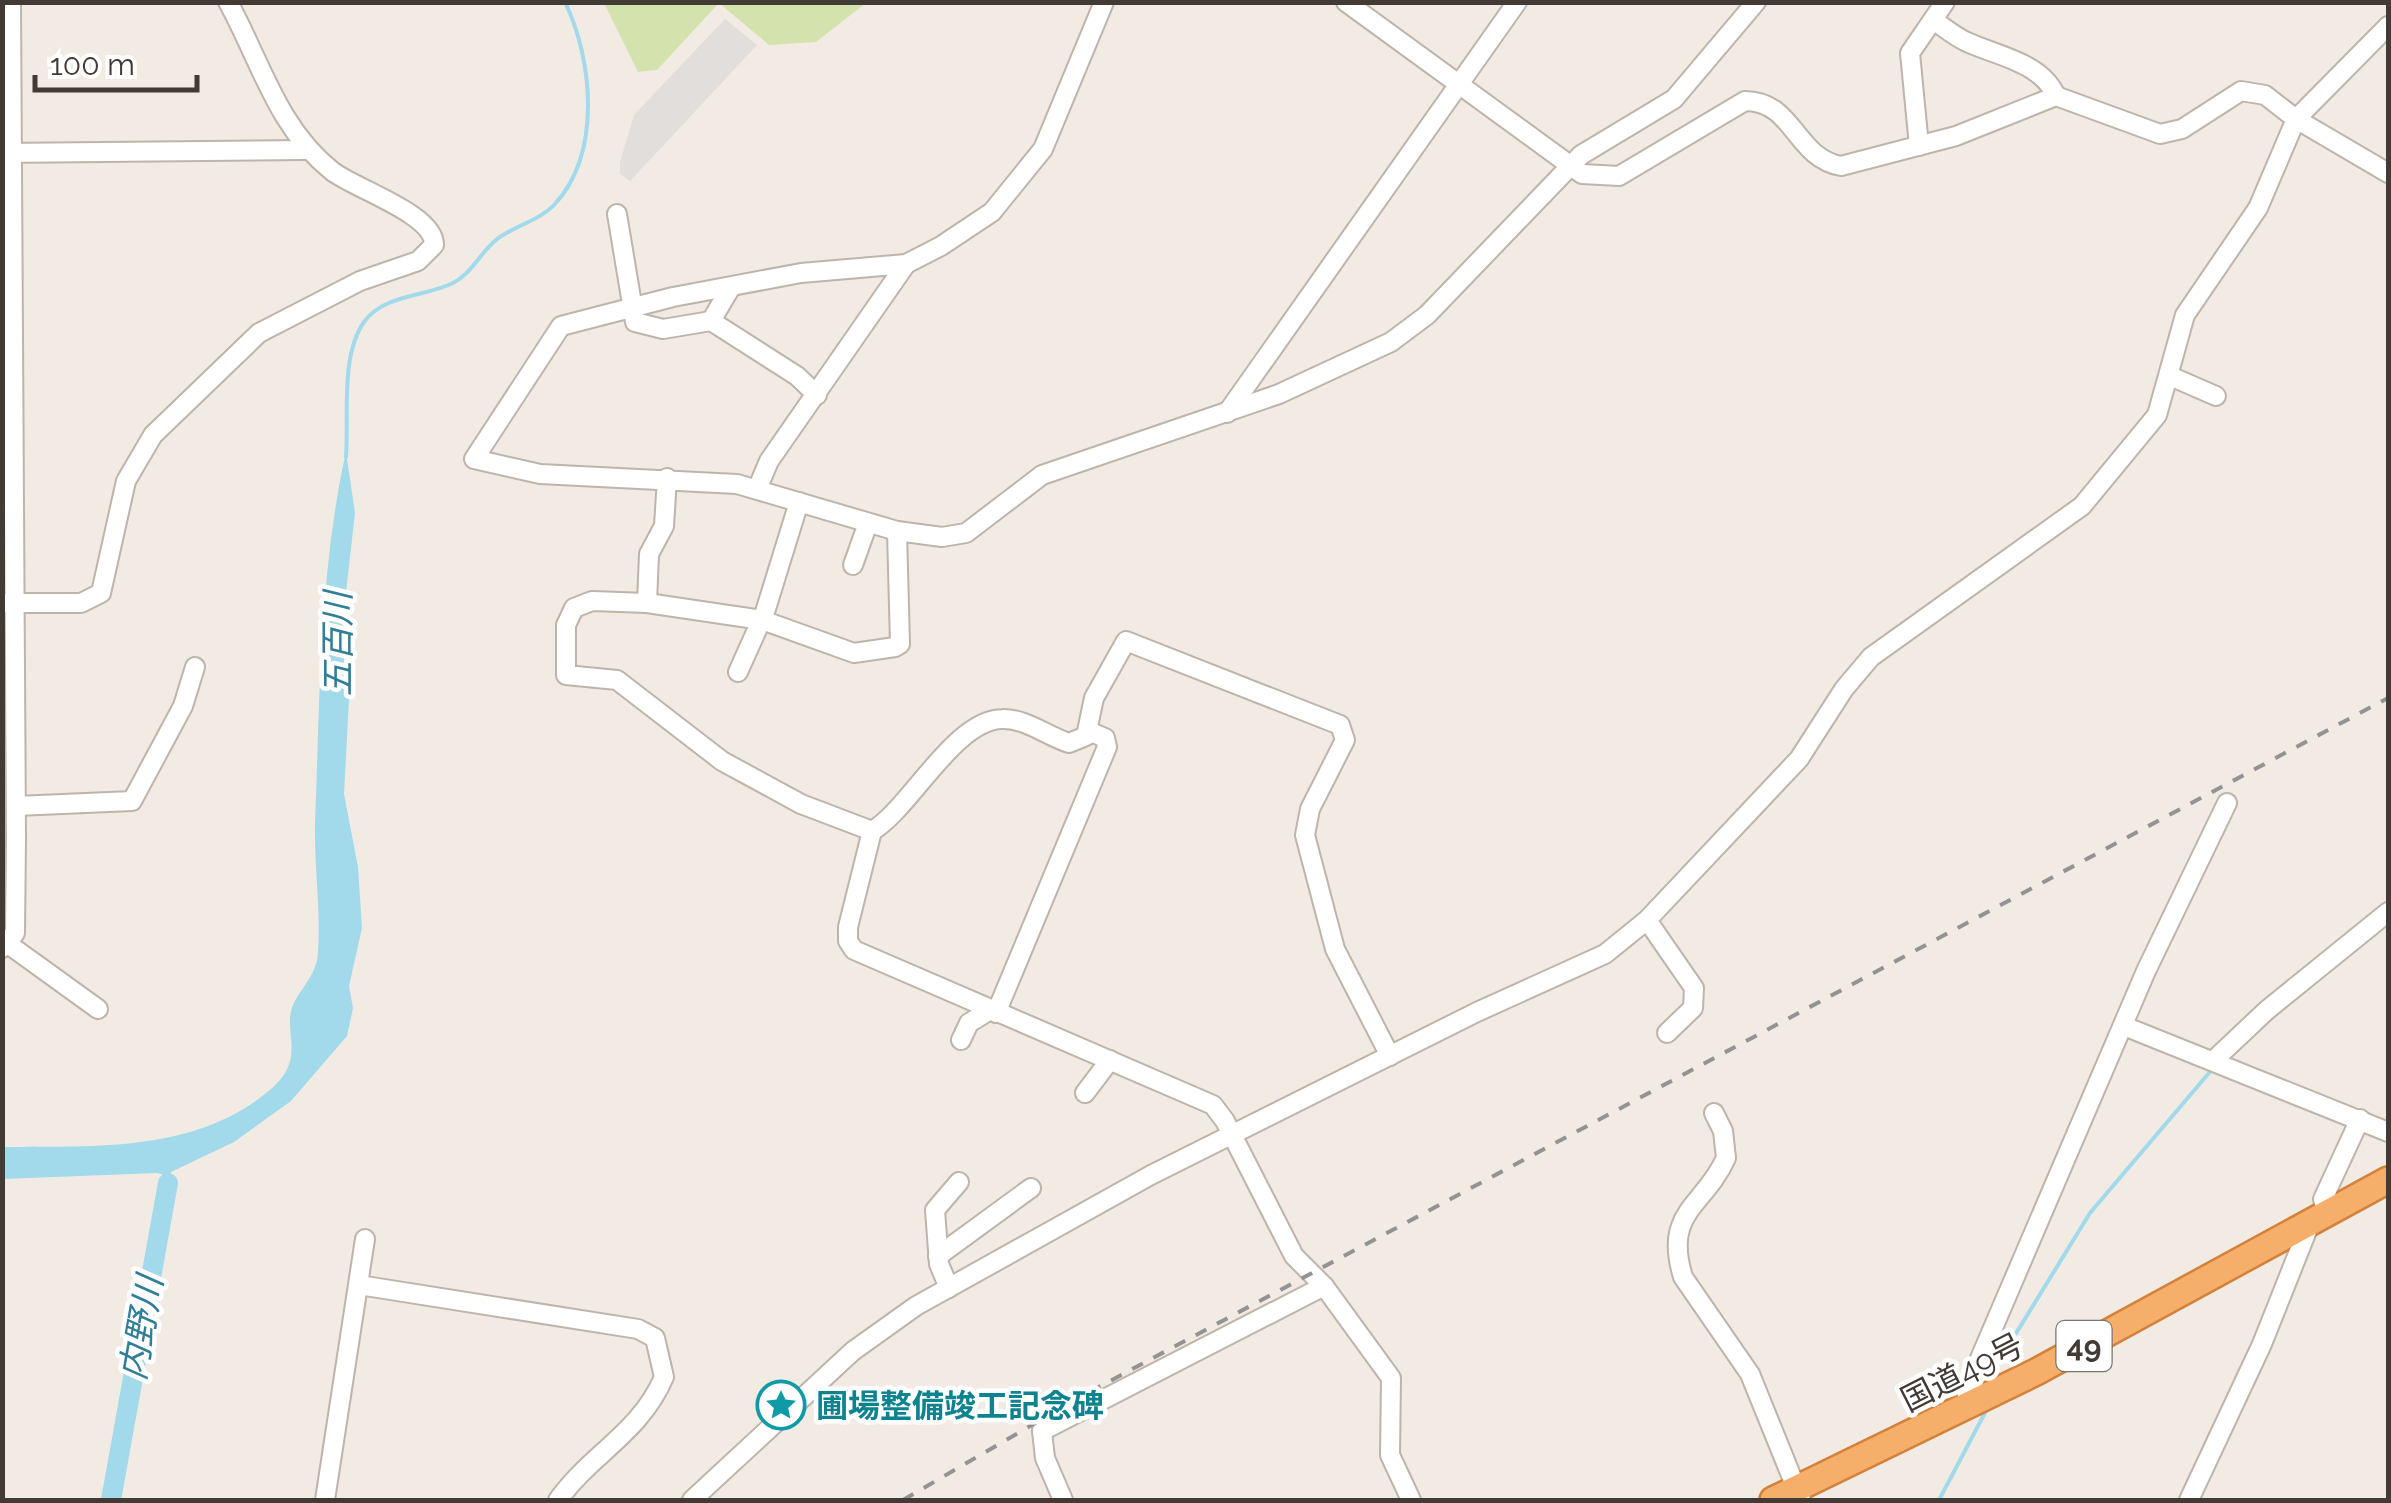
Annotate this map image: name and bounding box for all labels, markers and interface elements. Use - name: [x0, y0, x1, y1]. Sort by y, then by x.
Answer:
- scale bar: [35, 30, 198, 92]
- text: 100 m: [50, 47, 135, 82]
- water label: 五百川: [317, 588, 358, 697]
- water label: 内野川: [112, 1269, 171, 1383]
- road number: 49: [2056, 1321, 2112, 1371]
- street label: 国道49号: [1895, 1325, 2029, 1419]
- place icon: 圃場整備竣工記念碑: [755, 1379, 807, 1431]
- place label: 圃場整備竣工記念碑: [816, 1387, 1104, 1424]

